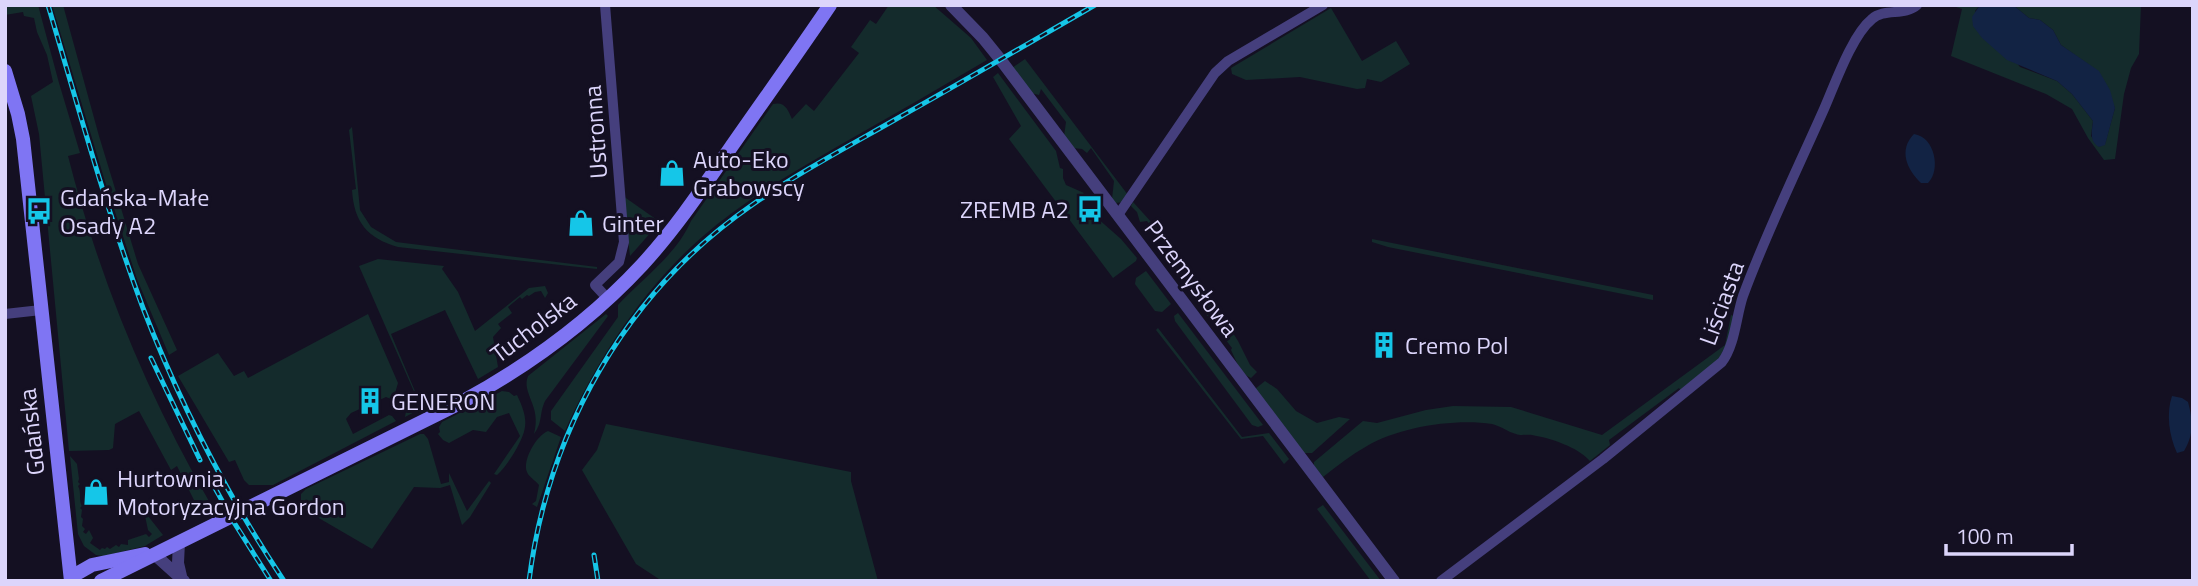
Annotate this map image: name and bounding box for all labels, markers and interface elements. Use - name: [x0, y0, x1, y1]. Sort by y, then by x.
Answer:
- street label: Ustronna: [574, 84, 616, 180]
- place label: Auto-Eko Grabowscy: [693, 141, 805, 205]
- shop icon: Auto-Eko Grabowscy: [657, 158, 687, 188]
- place label: Gdańska-Małe Osady A2: [60, 179, 209, 243]
- place label: ZREMB A2: [960, 191, 1069, 227]
- bus stop icon: ZREMB A2: [1075, 194, 1105, 224]
- bus stop icon: Gdańska-Małe Osady A2: [24, 196, 54, 226]
- place label: Ginter: [602, 205, 664, 241]
- shop icon: Ginter: [566, 208, 596, 238]
- street label: Przemysłowa: [1136, 212, 1248, 344]
- street label: Liściasta: [1689, 256, 1753, 350]
- street label: Tucholska: [482, 283, 584, 371]
- place label: Cremo Pol: [1405, 327, 1509, 363]
- building icon: Cremo Pol: [1369, 330, 1399, 360]
- place label: GENERON: [391, 383, 495, 419]
- building icon: GENERON: [355, 386, 385, 416]
- street label: Gdańska: [9, 387, 53, 477]
- place label: Hurtownia Motoryzacyjna Gordon: [117, 460, 345, 524]
- shop icon: Hurtownia Motoryzacyjna Gordon: [81, 477, 111, 507]
- scale bar: [1946, 512, 2072, 556]
- text: 100 m: [1956, 520, 2013, 552]

